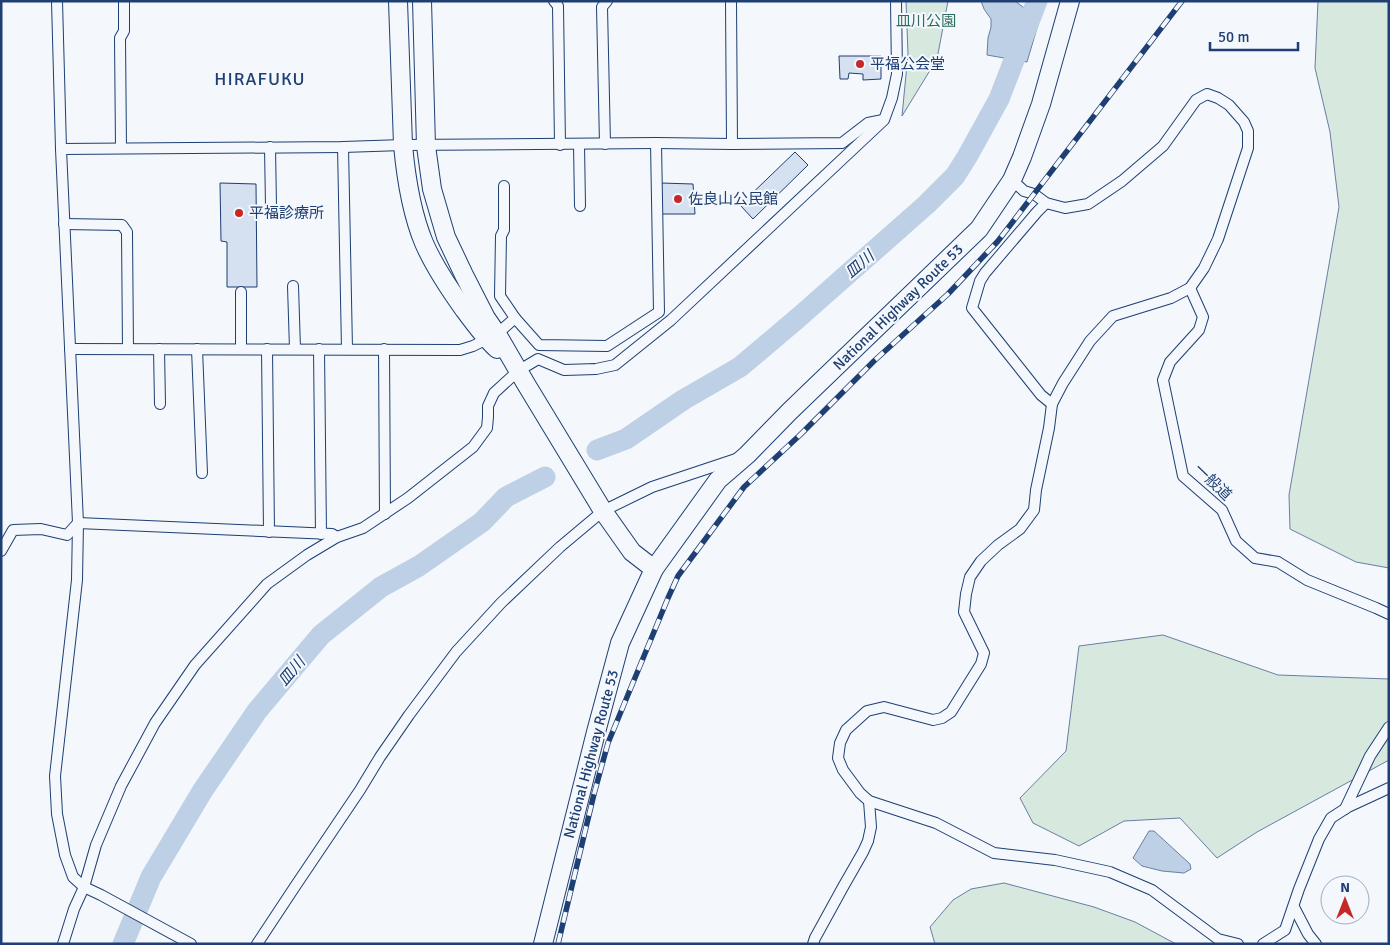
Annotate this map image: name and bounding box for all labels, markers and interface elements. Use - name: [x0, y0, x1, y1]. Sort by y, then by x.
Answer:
- park label: 皿川公園: [896, 12, 956, 30]
- scale bar: [1210, 20, 1298, 52]
- text: 50 m: [1218, 28, 1249, 46]
- place label: 平福公会堂: [870, 55, 945, 73]
- marker: 平福公会堂: [854, 58, 866, 70]
- district label: HIRAFUKU: [214, 68, 306, 90]
- place label: 佐良山公民館: [688, 190, 778, 208]
- marker: 佐良山公民館: [672, 193, 684, 205]
- place label: 平福診療所: [249, 204, 324, 222]
- marker: 平福診療所: [233, 207, 245, 219]
- street label: National Highway Route 53: [829, 240, 967, 374]
- water label: 皿川: [841, 245, 880, 283]
- street label: 一般道: [1191, 460, 1235, 504]
- water label: 皿川: [274, 651, 311, 690]
- street label: National Highway Route 53: [560, 668, 622, 840]
- north arrow: [1320, 875, 1370, 925]
- text: N: [1340, 879, 1350, 896]

